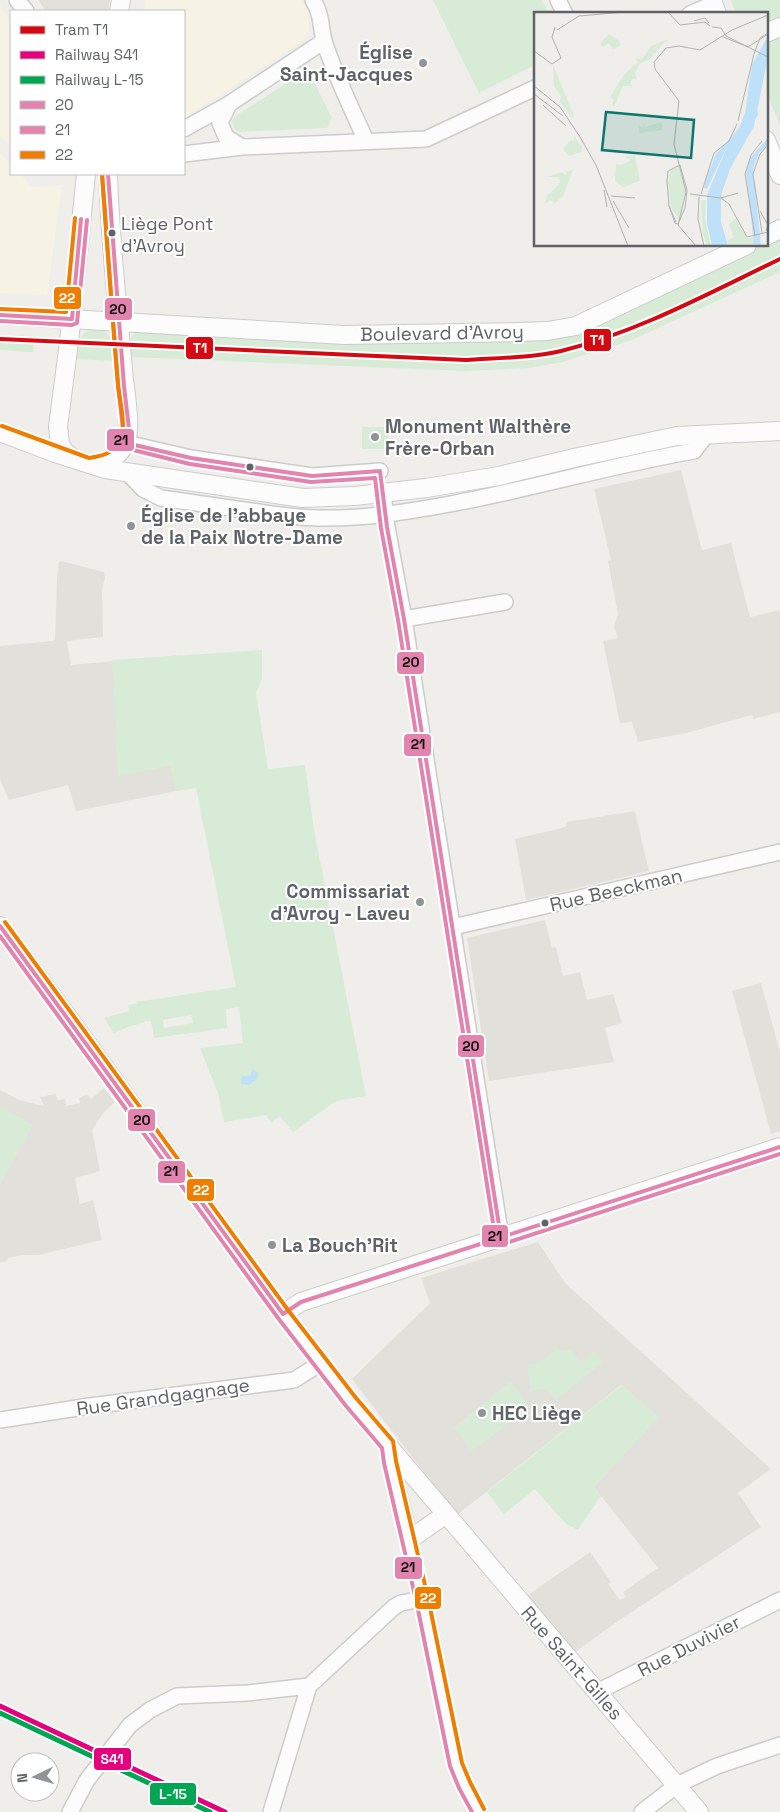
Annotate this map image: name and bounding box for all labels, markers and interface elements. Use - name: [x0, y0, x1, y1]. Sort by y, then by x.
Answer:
- legend: [10, 10, 185, 175]
- inset map: [534, 12, 768, 246]
- text: Tram T1: [55, 20, 108, 39]
- place label: Église Saint-Jacques: [280, 40, 413, 87]
- text: Railway S41: [55, 45, 138, 64]
- marker: Église Saint-Jacques: [417, 57, 429, 69]
- text: Railway L-15: [55, 70, 143, 89]
- text: 20: [55, 95, 74, 114]
- text: 21: [55, 120, 70, 139]
- text: 22: [55, 145, 73, 164]
- place label: Liège Pont d'Avroy: [121, 212, 213, 257]
- marker: Liège Pont d'Avroy: [107, 228, 117, 238]
- line badge: 22: [53, 286, 82, 310]
- text: 22: [59, 289, 75, 307]
- line badge: 20: [104, 297, 133, 321]
- text: 20: [109, 300, 127, 318]
- street label: Boulevard d'Avroy: [360, 319, 524, 347]
- line badge: T1: [583, 328, 612, 352]
- text: T1: [590, 331, 604, 349]
- line badge: T1: [185, 336, 214, 360]
- text: T1: [193, 339, 207, 357]
- place label: Monument Walthère Frère-Orban: [385, 414, 571, 461]
- line badge: 21: [106, 428, 135, 452]
- text: 21: [114, 431, 128, 449]
- marker: Monument Walthère Frère-Orban: [369, 431, 381, 443]
- unlabelled marker: [245, 462, 255, 472]
- place label: Église de l'abbaye de la Paix Notre-Dame: [141, 503, 343, 550]
- marker: Église de l'abbaye de la Paix Notre-Dame: [125, 520, 137, 532]
- line badge: 20: [396, 651, 425, 675]
- text: 20: [402, 653, 420, 671]
- line badge: 21: [403, 733, 432, 757]
- text: 21: [411, 735, 425, 753]
- street label: Rue Beeckman: [547, 863, 685, 917]
- place label: Commissariat d'Avroy - Laveu: [270, 879, 410, 926]
- marker: Commissariat d'Avroy - Laveu: [414, 896, 426, 908]
- line badge: 20: [457, 1034, 485, 1058]
- text: 20: [462, 1037, 480, 1055]
- line badge: 20: [127, 1108, 156, 1132]
- text: 20: [133, 1111, 151, 1129]
- line badge: 21: [157, 1160, 186, 1184]
- text: 21: [164, 1162, 178, 1180]
- line badge: 22: [186, 1178, 215, 1202]
- text: 22: [193, 1181, 209, 1199]
- unlabelled marker: [540, 1218, 550, 1228]
- line badge: 21: [481, 1224, 509, 1248]
- text: 21: [488, 1227, 502, 1245]
- place label: La Bouch'Rit: [282, 1233, 398, 1258]
- marker: La Bouch'Rit: [266, 1239, 278, 1251]
- street label: Rue Grandgagnage: [75, 1372, 251, 1422]
- place label: HEC Liège: [492, 1401, 581, 1426]
- marker: HEC Liège: [476, 1407, 488, 1419]
- line badge: 21: [394, 1556, 423, 1580]
- text: 21: [401, 1558, 415, 1576]
- line badge: 22: [414, 1586, 442, 1610]
- text: 22: [420, 1589, 436, 1607]
- street label: Rue Saint-Gilles: [516, 1601, 628, 1725]
- street label: Rue Duvivier: [633, 1609, 745, 1683]
- line badge: S41: [93, 1747, 132, 1771]
- text: S41: [100, 1750, 124, 1768]
- north arrow: [10, 1752, 60, 1802]
- text: N: [13, 1773, 31, 1784]
- line badge: L-15: [149, 1782, 197, 1806]
- text: L-15: [159, 1785, 187, 1803]

